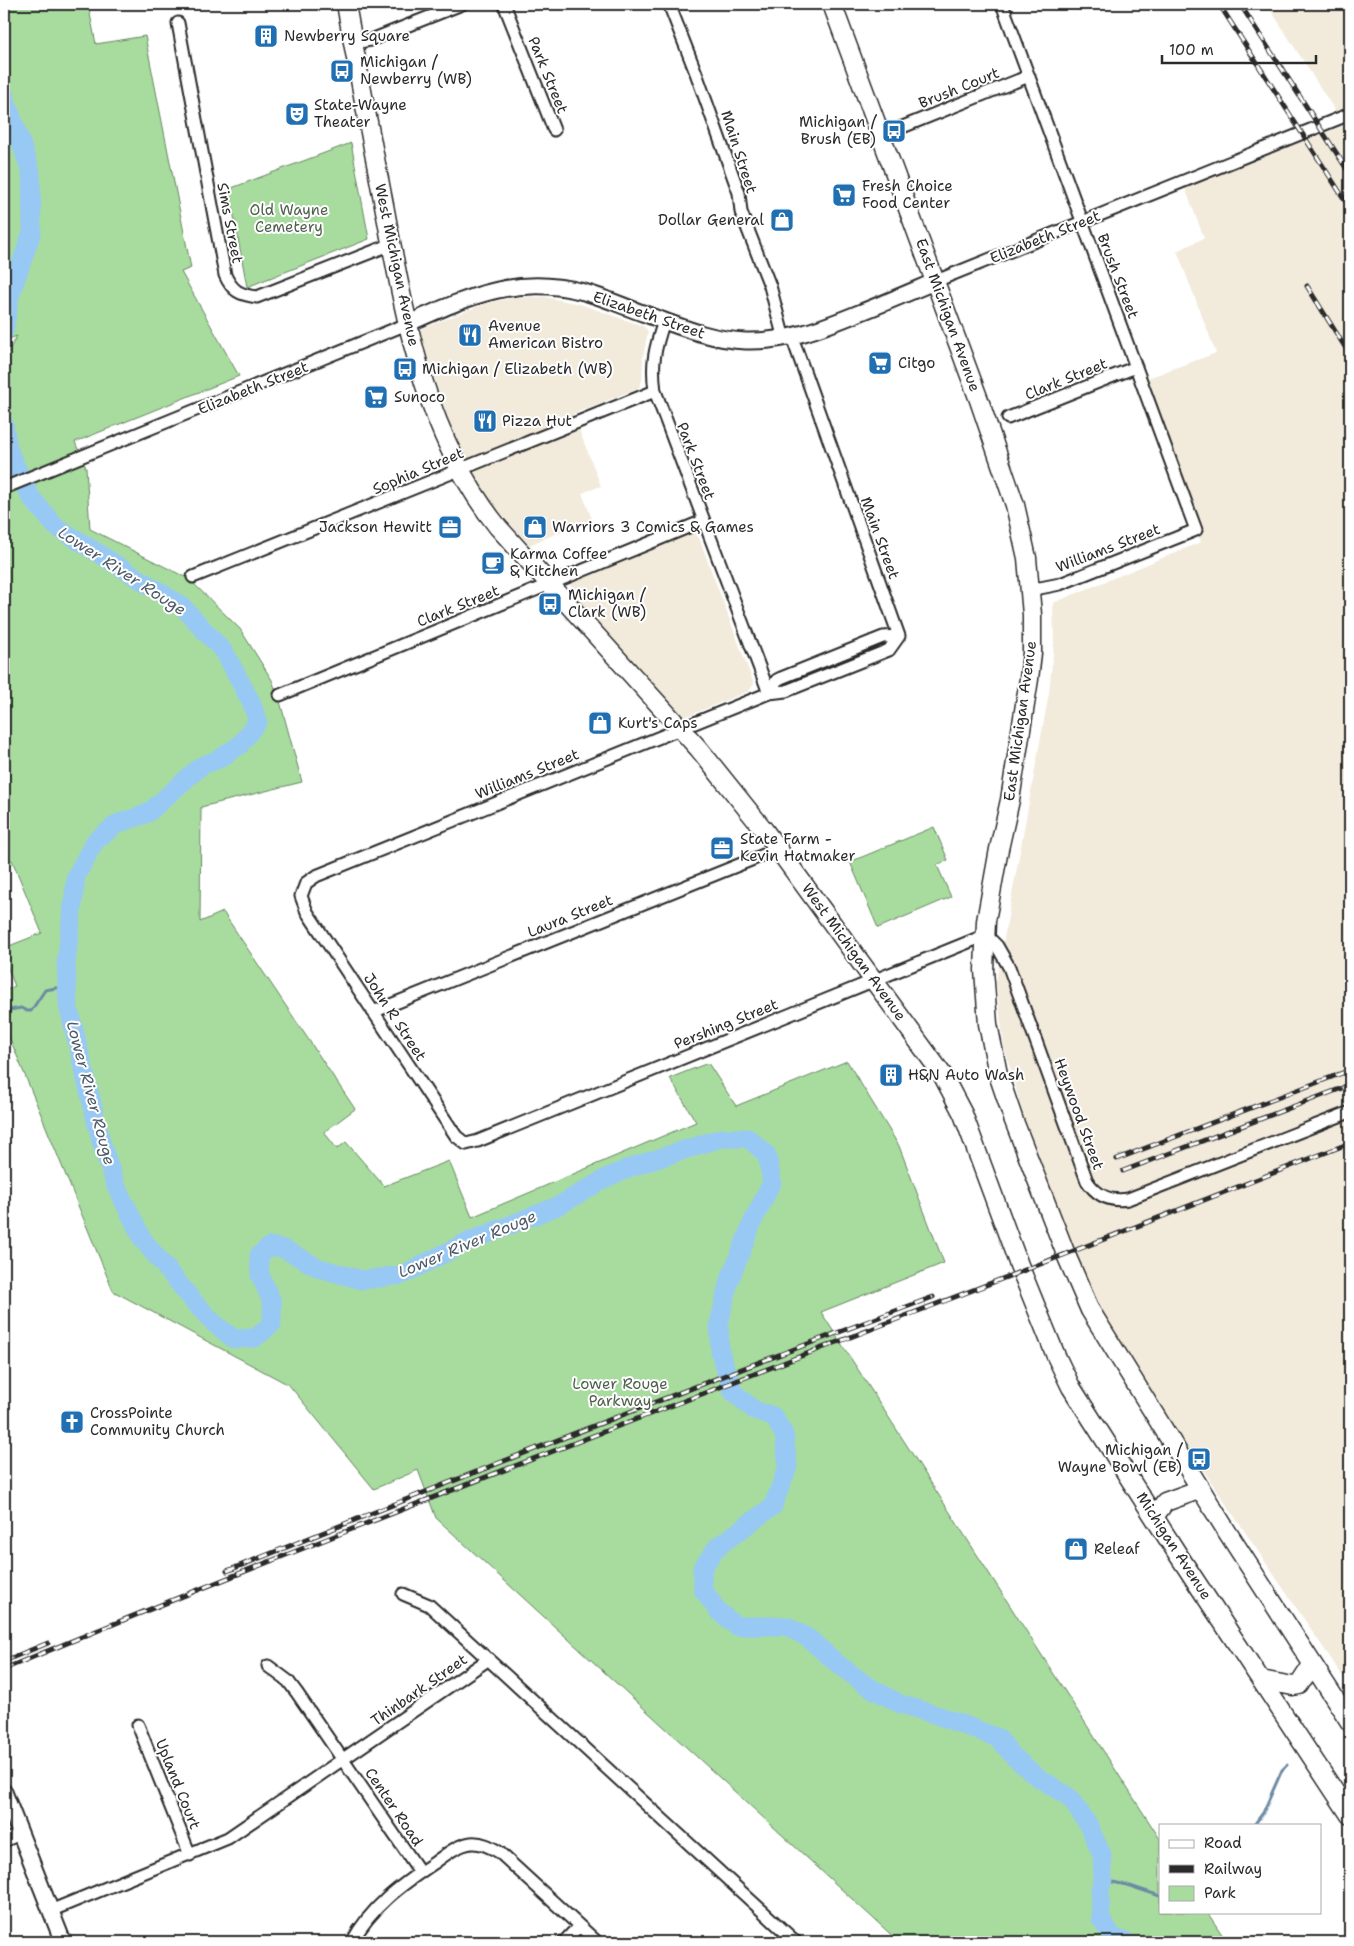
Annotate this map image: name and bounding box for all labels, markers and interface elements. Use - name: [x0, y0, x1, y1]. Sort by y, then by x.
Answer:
- building icon: Newberry Square: [253, 23, 279, 49]
- place label: Newberry Square: [284, 26, 410, 46]
- scale bar: [1162, 32, 1315, 64]
- street label: Park Street: [523, 34, 573, 116]
- text: 100 m: [1169, 40, 1214, 60]
- place label: Michigan / Newberry (WB): [360, 52, 472, 89]
- bus stop icon: Michigan / Newberry (WB): [329, 58, 355, 84]
- street label: Brush Court: [916, 63, 1002, 113]
- place label: State-Wayne Theater: [314, 95, 407, 132]
- theatre icon: State-Wayne Theater: [284, 101, 310, 127]
- street label: Main Street: [716, 108, 762, 196]
- place label: Michigan / Brush (EB): [799, 112, 878, 149]
- bus stop icon: Michigan / Brush (EB): [881, 118, 907, 144]
- place label: Fresh Choice Food Center: [862, 176, 953, 213]
- street label: Sims Street: [212, 181, 248, 265]
- street label: West Michigan Avenue: [370, 182, 424, 348]
- supermarket icon: Fresh Choice Food Center: [831, 182, 857, 208]
- park label: Old Wayne Cemetery: [250, 200, 328, 237]
- street label: Elizabeth Street: [987, 206, 1103, 268]
- shop icon: Dollar General: [769, 207, 795, 233]
- place label: Dollar General: [658, 210, 764, 230]
- street label: Brush Street: [1093, 231, 1143, 321]
- street label: East Michigan Avenue: [911, 236, 985, 394]
- street label: Elizabeth Street: [590, 286, 708, 344]
- place label: Avenue American Bistro: [488, 316, 603, 353]
- restaurant icon: Avenue American Bistro: [457, 322, 483, 348]
- supermarket icon: Citgo: [867, 350, 893, 376]
- place label: Citgo: [898, 353, 935, 373]
- street label: Clark Street: [1022, 353, 1110, 405]
- bus stop icon: Michigan / Elizabeth (WB): [392, 356, 418, 382]
- street label: Elizabeth Street: [195, 357, 311, 419]
- place label: Michigan / Elizabeth (WB): [422, 359, 613, 379]
- supermarket icon: Sunoco: [363, 384, 389, 410]
- place label: Sunoco: [394, 387, 445, 407]
- restaurant icon: Pizza Hut: [472, 408, 498, 434]
- place label: Pizza Hut: [502, 411, 572, 431]
- street label: Park Street: [672, 419, 720, 503]
- street label: Sophia Street: [369, 443, 467, 499]
- street label: Main Street: [856, 494, 904, 582]
- office icon: Jackson Hewitt: [437, 514, 463, 540]
- shop icon: Warriors 3 Comics & Games: [522, 514, 548, 540]
- place label: Jackson Hewitt: [319, 517, 432, 537]
- place label: Warriors 3 Comics & Games: [552, 517, 754, 537]
- street label: Williams Street: [1053, 519, 1163, 577]
- water label: Lower River Rouge: [54, 522, 190, 620]
- place label: Karma Coffee & Kitchen: [510, 544, 608, 581]
- cafe icon: Karma Coffee & Kitchen: [480, 550, 506, 576]
- street label: Clark Street: [414, 580, 502, 632]
- place label: Michigan / Clark (WB): [568, 585, 647, 622]
- bus stop icon: Michigan / Clark (WB): [537, 591, 563, 617]
- street label: East Michigan Avenue: [999, 640, 1041, 802]
- shop icon: Kurt's Caps: [587, 710, 613, 736]
- place label: Kurt's Caps: [618, 713, 698, 733]
- street label: Williams Street: [472, 744, 582, 804]
- place label: State Farm - Kevin Hatmaker: [740, 829, 856, 866]
- office icon: State Farm - Kevin Hatmaker: [709, 835, 735, 861]
- street label: West Michigan Avenue: [797, 879, 911, 1025]
- street label: Laura Street: [524, 890, 616, 942]
- street label: John R Street: [359, 969, 431, 1065]
- street label: Pershing Street: [671, 994, 781, 1054]
- water label: Lower River Rouge: [62, 1019, 120, 1167]
- street label: Heywood Street: [1050, 1055, 1108, 1173]
- building icon: H&N Auto Wash: [878, 1062, 904, 1088]
- place label: H&N Auto Wash: [908, 1065, 1024, 1085]
- water label: Lower River Rouge: [395, 1205, 539, 1283]
- park label: Lower Rouge Parkway: [572, 1374, 668, 1411]
- place label: CrossPointe Community Church: [90, 1403, 225, 1440]
- church icon: CrossPointe Community Church: [59, 1409, 85, 1435]
- place label: Michigan / Wayne Bowl (EB): [1058, 1440, 1184, 1477]
- bus stop icon: Michigan / Wayne Bowl (EB): [1186, 1446, 1212, 1472]
- street label: Michigan Avenue: [1132, 1488, 1216, 1604]
- shop icon: Releaf: [1063, 1536, 1089, 1562]
- place label: Releaf: [1094, 1539, 1140, 1559]
- street label: Thinbark Street: [367, 1649, 471, 1731]
- street label: Upland Court: [151, 1736, 205, 1832]
- street label: Center Road: [360, 1764, 428, 1850]
- legend: [1159, 1824, 1322, 1914]
- text: Road: [1204, 1833, 1242, 1853]
- text: Railway: [1204, 1859, 1262, 1879]
- text: Park: [1204, 1883, 1236, 1903]

